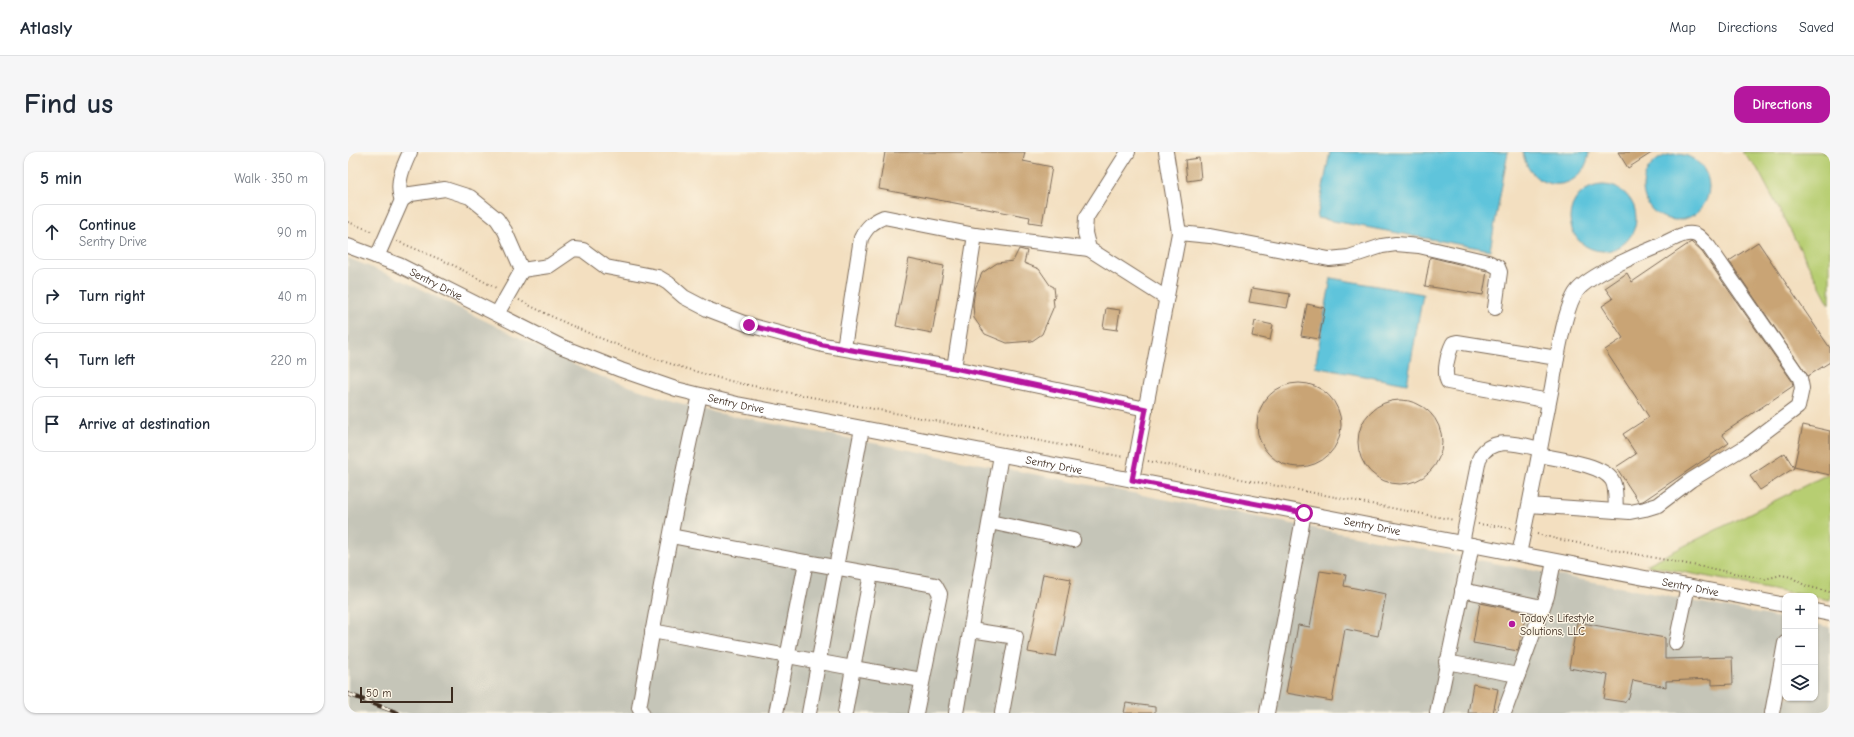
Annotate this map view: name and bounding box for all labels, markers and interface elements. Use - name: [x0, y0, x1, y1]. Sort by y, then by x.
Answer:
- text: Atlasly: [20, 17, 72, 39]
- text: Map: [1669, 19, 1696, 36]
- text: Directions: [1718, 19, 1777, 36]
- text: Saved: [1799, 19, 1834, 36]
- button: Directions: [1734, 86, 1830, 123]
- text: Find us: [24, 88, 113, 120]
- text: 5 min: [40, 169, 82, 188]
- text: Walk · 350 m: [234, 171, 308, 186]
- text: Continue: [79, 216, 136, 234]
- icon: ahead: [41, 221, 63, 243]
- text: 90 m: [277, 225, 307, 240]
- text: Sentry Drive: [79, 234, 147, 249]
- street label: Sentry Drive: [407, 265, 465, 303]
- icon: right: [41, 285, 63, 307]
- text: Turn right: [79, 287, 145, 305]
- text: 40 m: [278, 289, 307, 304]
- route end: [740, 316, 758, 334]
- icon: left: [41, 349, 63, 371]
- text: Turn left: [79, 351, 135, 369]
- text: 220 m: [270, 353, 307, 368]
- street label: Sentry Drive: [706, 391, 766, 416]
- icon: arrive: [41, 413, 63, 435]
- text: Arrive at destination: [79, 415, 210, 433]
- street label: Sentry Drive: [1024, 453, 1084, 477]
- route start: [1295, 504, 1313, 522]
- street label: Sentry Drive: [1343, 515, 1402, 538]
- street label: Sentry Drive: [1661, 576, 1720, 599]
- map controls: [1782, 593, 1818, 701]
- button: +: [1782, 593, 1818, 629]
- place label: Today's Lifestyle Solutions, LLC: [1520, 612, 1595, 638]
- marker: Today's Lifestyle Solutions, LLC: [1507, 619, 1517, 629]
- button: −: [1782, 629, 1818, 665]
- button: layers: [1782, 665, 1818, 701]
- scale bar: [360, 685, 453, 704]
- text: 50 m: [366, 687, 391, 700]

